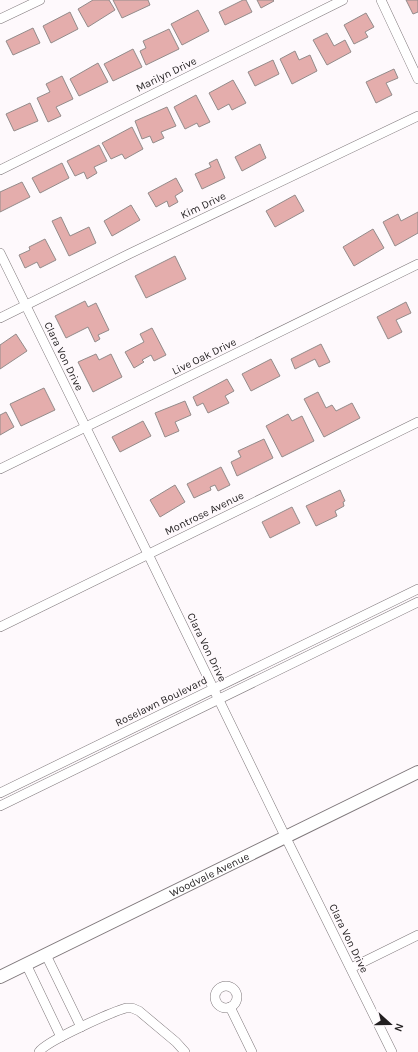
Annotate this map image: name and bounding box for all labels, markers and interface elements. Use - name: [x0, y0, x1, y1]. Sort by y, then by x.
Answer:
- street label: Marilyn Drive: [134, 54, 199, 95]
- street label: Kim Drive: [178, 189, 228, 222]
- street label: Clara Von Drive: [41, 320, 86, 393]
- street label: Live Oak Drive: [170, 335, 239, 378]
- street label: Montrose Avenue: [163, 489, 246, 538]
- street label: Clara Von Drive: [184, 611, 229, 684]
- street label: Roselawn Boulevard: [113, 674, 209, 729]
- street label: Woodvale Avenue: [167, 850, 252, 900]
- street label: Clara Von Drive: [326, 902, 371, 975]
- north arrow: [370, 1004, 410, 1044]
- text: N: [391, 1021, 406, 1033]

